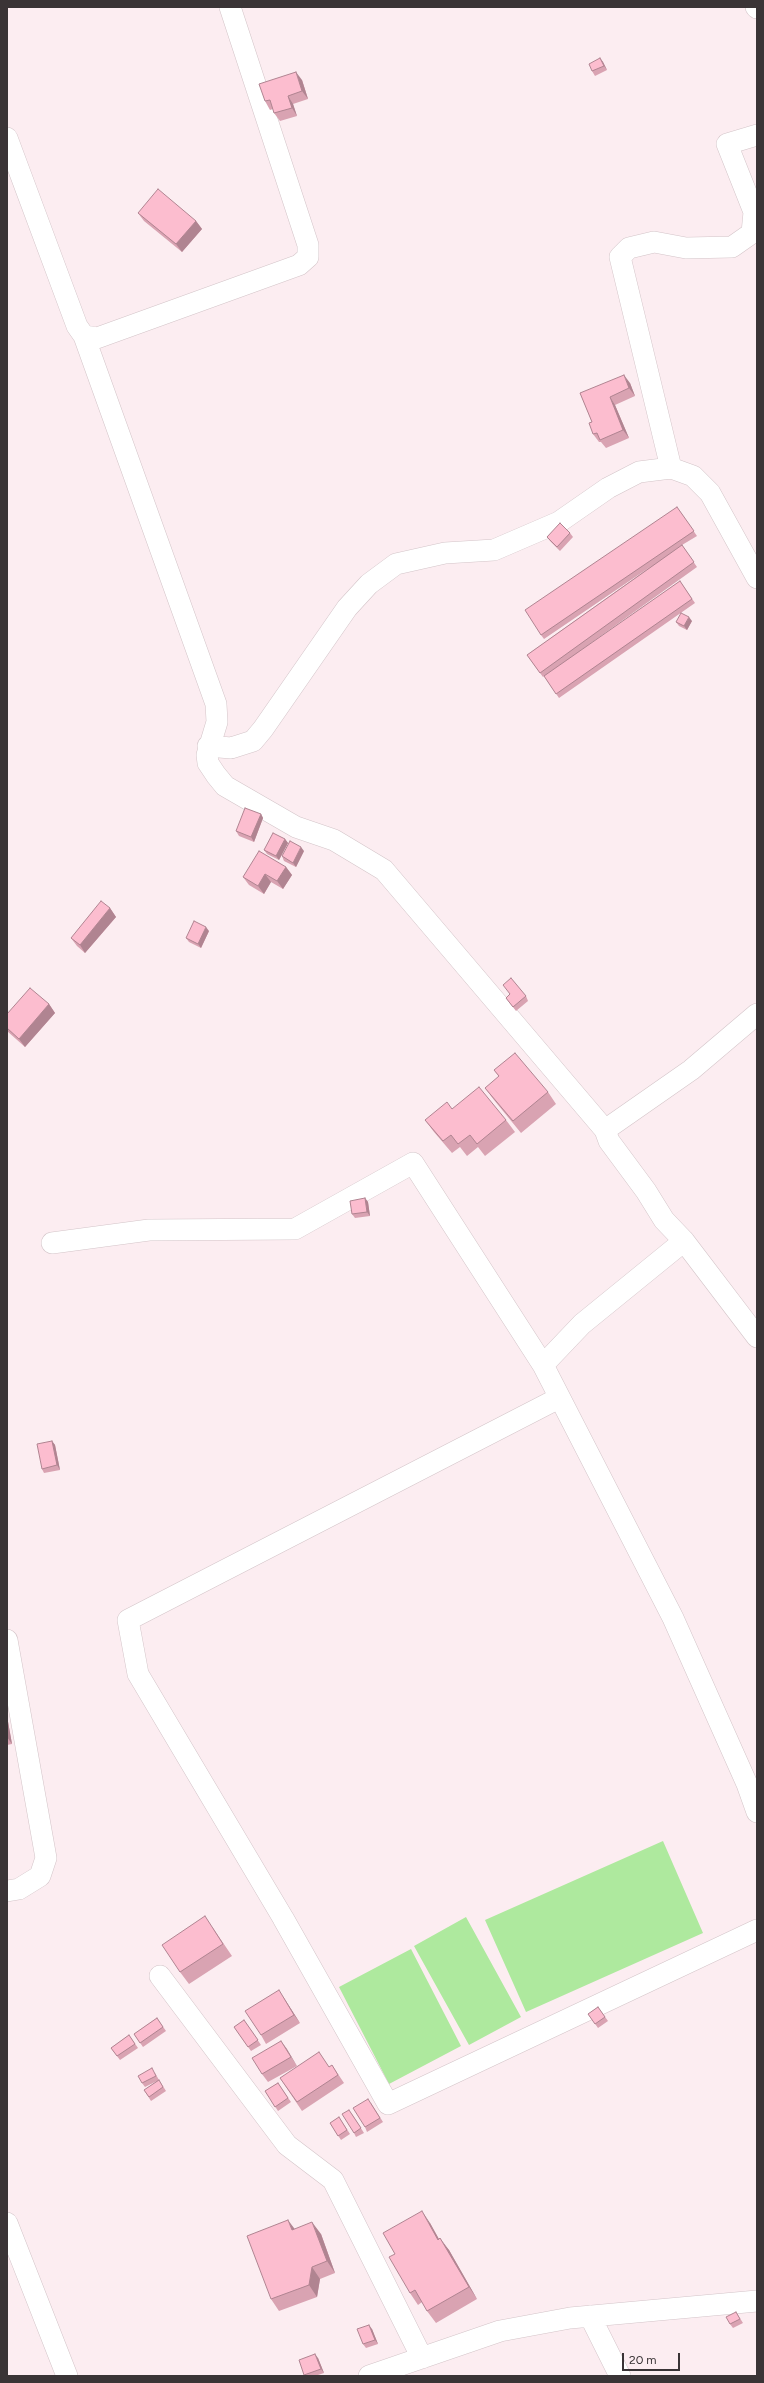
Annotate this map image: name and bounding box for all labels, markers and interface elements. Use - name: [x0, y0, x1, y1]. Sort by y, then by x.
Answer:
- scale bar: [624, 2345, 682, 2371]
- text: 20 m: [629, 2353, 657, 2367]

